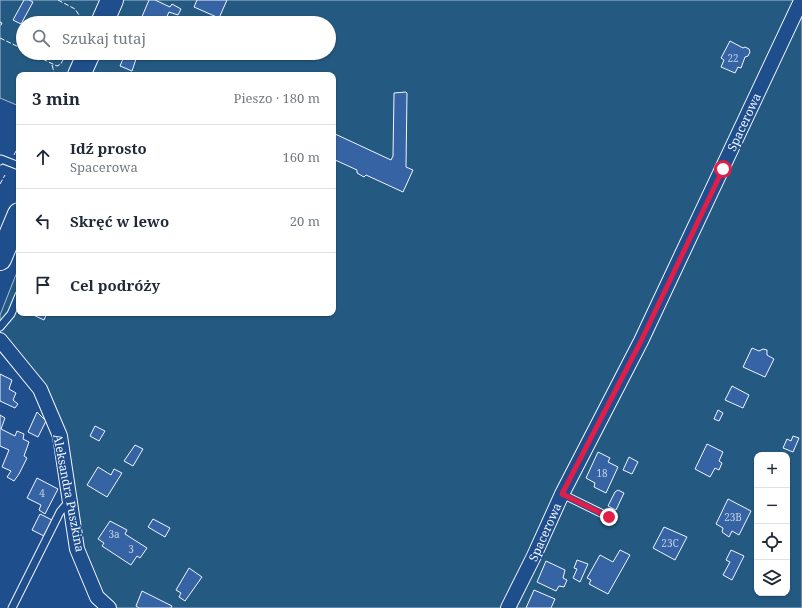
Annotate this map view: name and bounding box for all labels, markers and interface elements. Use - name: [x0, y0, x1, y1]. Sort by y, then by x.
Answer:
- search box: [16, 16, 336, 60]
- icon: search: [30, 27, 52, 49]
- text: Szukaj tutaj: [62, 28, 146, 48]
- house number: 22: [727, 51, 739, 65]
- text: 3 min: [32, 87, 80, 110]
- text: Pieszo · 180 m: [234, 89, 320, 107]
- street label: Spacerowa: [723, 90, 765, 154]
- text: Idź prosto: [70, 138, 147, 158]
- icon: ahead: [32, 146, 54, 168]
- text: 160 m: [283, 148, 320, 166]
- text: Spacerowa: [70, 158, 138, 176]
- route start: [714, 160, 732, 178]
- icon: left: [32, 210, 54, 232]
- text: Skręć w lewo: [70, 211, 169, 231]
- text: 20 m: [290, 212, 320, 230]
- icon: arrive: [32, 274, 54, 296]
- text: Cel podróży: [70, 275, 160, 295]
- street label: Aleksandra Puszkina: [49, 433, 89, 554]
- map controls: [754, 452, 790, 596]
- button: +: [754, 452, 790, 488]
- house number: 18: [596, 466, 608, 480]
- house number: 4: [39, 486, 45, 500]
- button: −: [754, 488, 790, 524]
- street label: Spacerowa: [524, 500, 566, 564]
- route end: [600, 508, 618, 526]
- house number: 23B: [724, 510, 742, 524]
- button: locate: [754, 524, 790, 560]
- house number: 3a: [108, 527, 120, 541]
- house number: 23C: [661, 536, 679, 550]
- house number: 3: [128, 542, 134, 556]
- button: layers: [754, 560, 790, 596]

